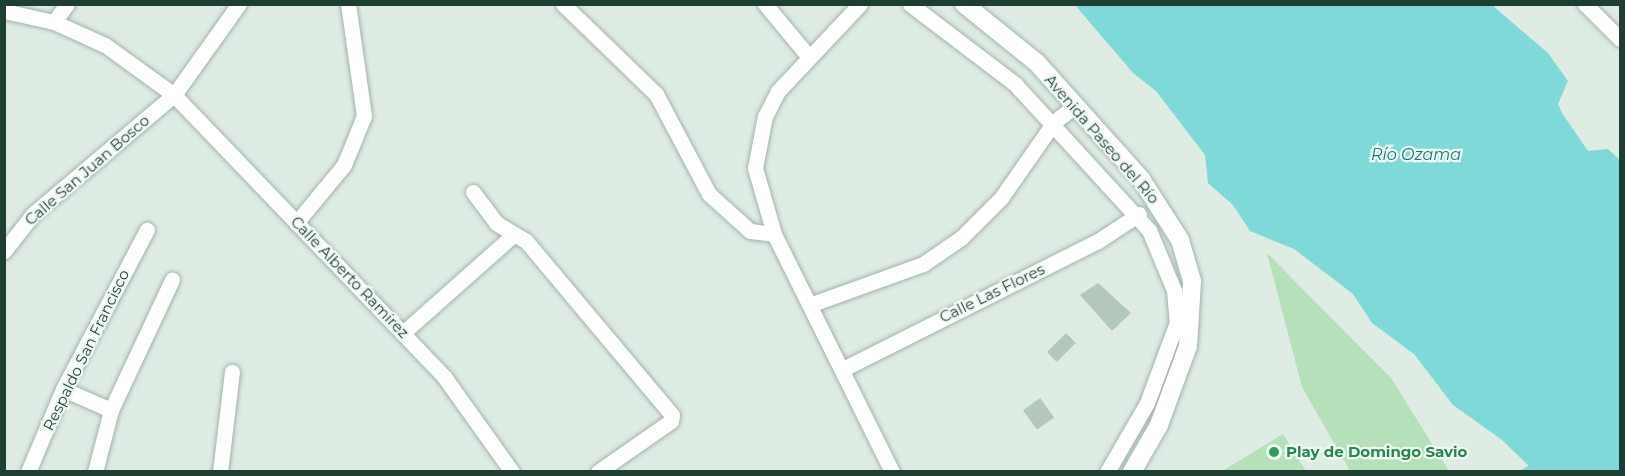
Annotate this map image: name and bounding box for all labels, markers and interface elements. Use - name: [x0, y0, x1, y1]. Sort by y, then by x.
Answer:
- street label: Avenida Paseo del Río: [1041, 71, 1163, 207]
- street label: Calle San Juan Bosco: [21, 111, 153, 229]
- water label: Río Ozama: [1371, 145, 1461, 165]
- street label: Calle Alberto Ramírez: [287, 213, 413, 341]
- street label: Calle Las Flores: [937, 260, 1047, 326]
- street label: Respaldo San Francisco: [39, 267, 133, 433]
- place label: Play de Domingo Savio: [1286, 443, 1467, 461]
- marker: Play de Domingo Savio: [1267, 445, 1281, 459]

